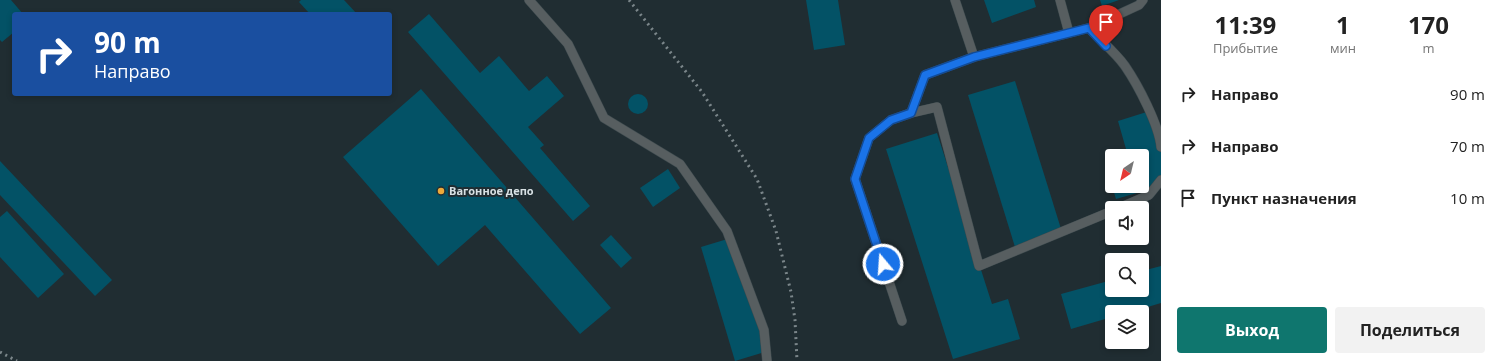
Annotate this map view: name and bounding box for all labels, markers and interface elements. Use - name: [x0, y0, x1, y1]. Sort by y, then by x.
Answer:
- pin: [1089, 5, 1123, 46]
- text: 11:39: [1215, 8, 1276, 41]
- text: 1: [1336, 8, 1350, 41]
- text: 170: [1408, 8, 1449, 41]
- icon: arrive: [1095, 11, 1117, 33]
- text: 90 m: [94, 23, 161, 61]
- icon: right: [28, 28, 80, 80]
- text: Прибытие: [1213, 39, 1278, 57]
- text: мин: [1330, 39, 1356, 57]
- text: m: [1422, 39, 1435, 57]
- text: Направо: [94, 59, 171, 83]
- icon: right: [1177, 83, 1199, 105]
- text: Направо: [1211, 84, 1279, 104]
- text: 90 m: [1450, 84, 1485, 104]
- icon: right: [1177, 135, 1199, 157]
- text: Направо: [1211, 136, 1279, 156]
- text: 70 m: [1450, 136, 1485, 156]
- north arrow: [1105, 149, 1149, 193]
- map controls: [1105, 149, 1149, 349]
- place label: Вагонное депо: [449, 183, 534, 198]
- marker: Вагонное депо: [436, 186, 446, 196]
- icon: arrive: [1177, 187, 1199, 209]
- text: Пункт назначения: [1211, 188, 1357, 208]
- text: 10 m: [1450, 188, 1485, 208]
- button: sound: [1105, 201, 1149, 245]
- position arrow: [862, 243, 904, 285]
- button: search: [1105, 253, 1149, 297]
- button: layers: [1105, 305, 1149, 349]
- button: Выход: [1177, 307, 1327, 353]
- button: Поделиться: [1335, 307, 1485, 353]

